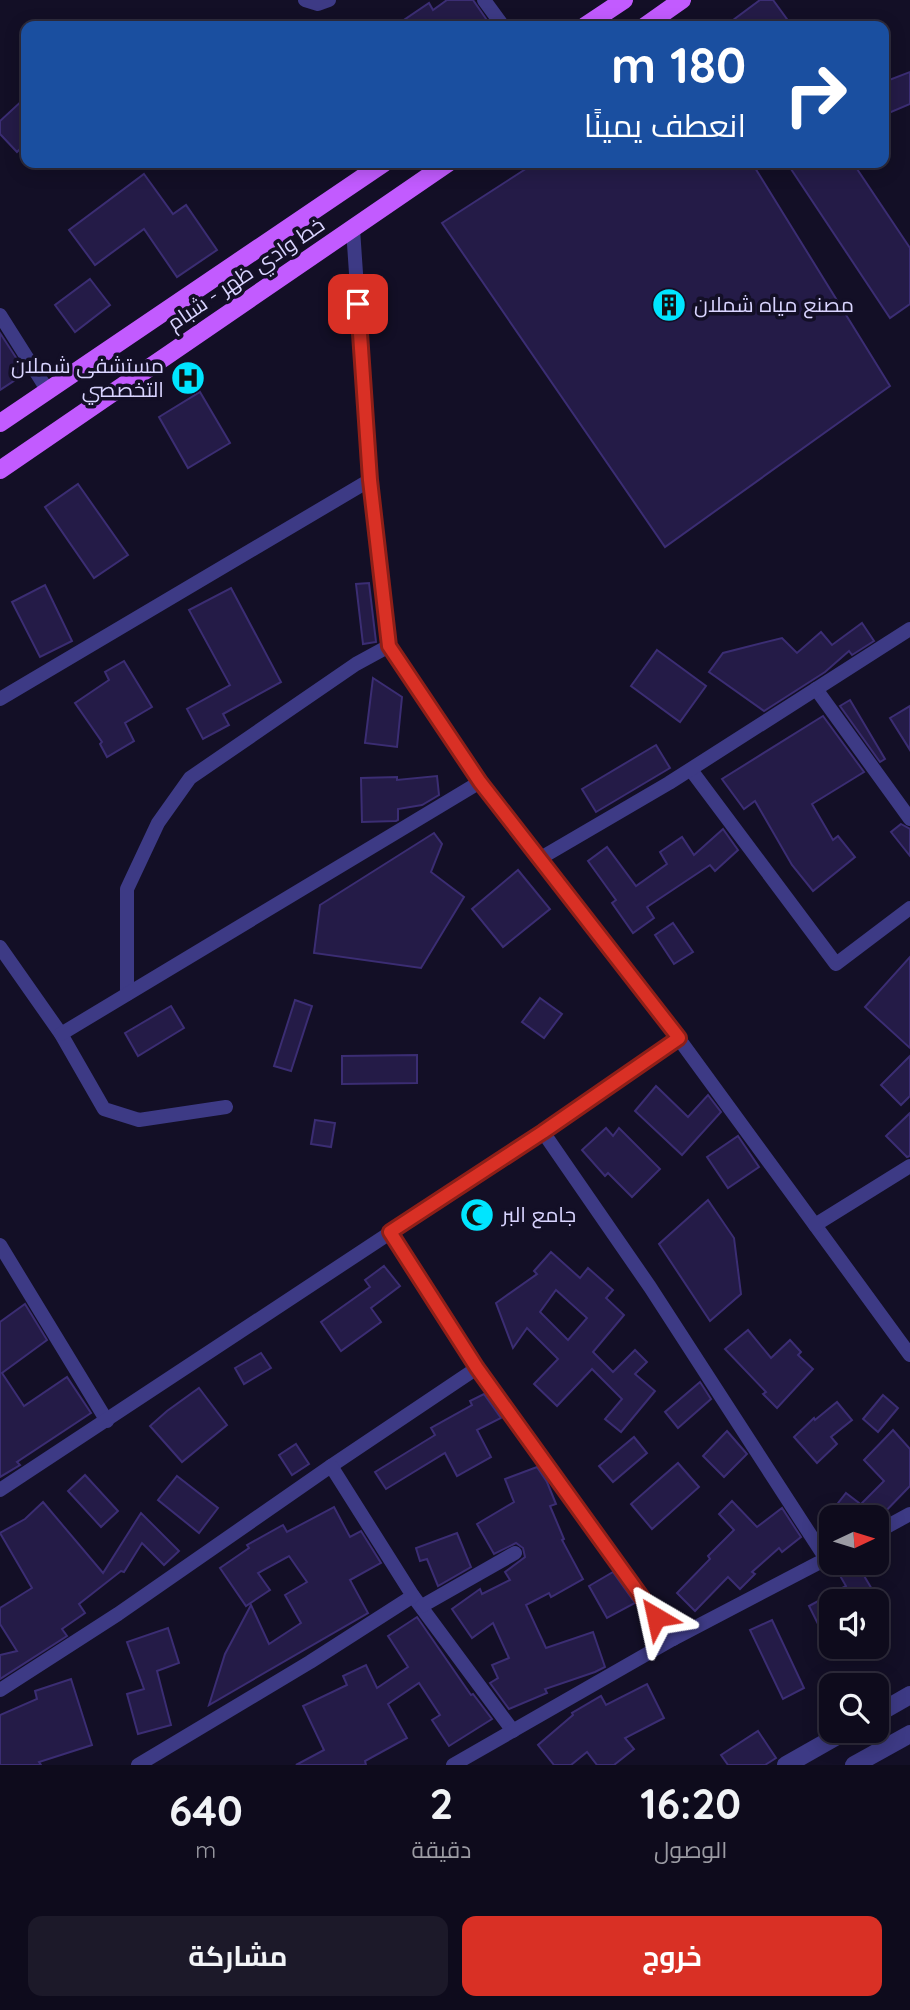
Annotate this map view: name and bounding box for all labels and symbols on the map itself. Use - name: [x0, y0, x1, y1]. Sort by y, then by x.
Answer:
- street label: خط وادي ظهر - شبام: [162, 211, 331, 339]
- pin: [328, 274, 388, 334]
- building icon: مصنع مياه شملان: [650, 286, 688, 324]
- place label: مصنع مياه شملان: [694, 291, 854, 319]
- place label: مستشفى شملان التخصصي: [11, 352, 164, 405]
- hospital icon: مستشفى شملان التخصصي: [169, 359, 207, 397]
- mosque icon: جامع البر: [458, 1196, 496, 1234]
- place label: جامع البر: [501, 1201, 576, 1229]
- north arrow: [819, 1505, 889, 1575]
- position arrow: [619, 1580, 693, 1654]

